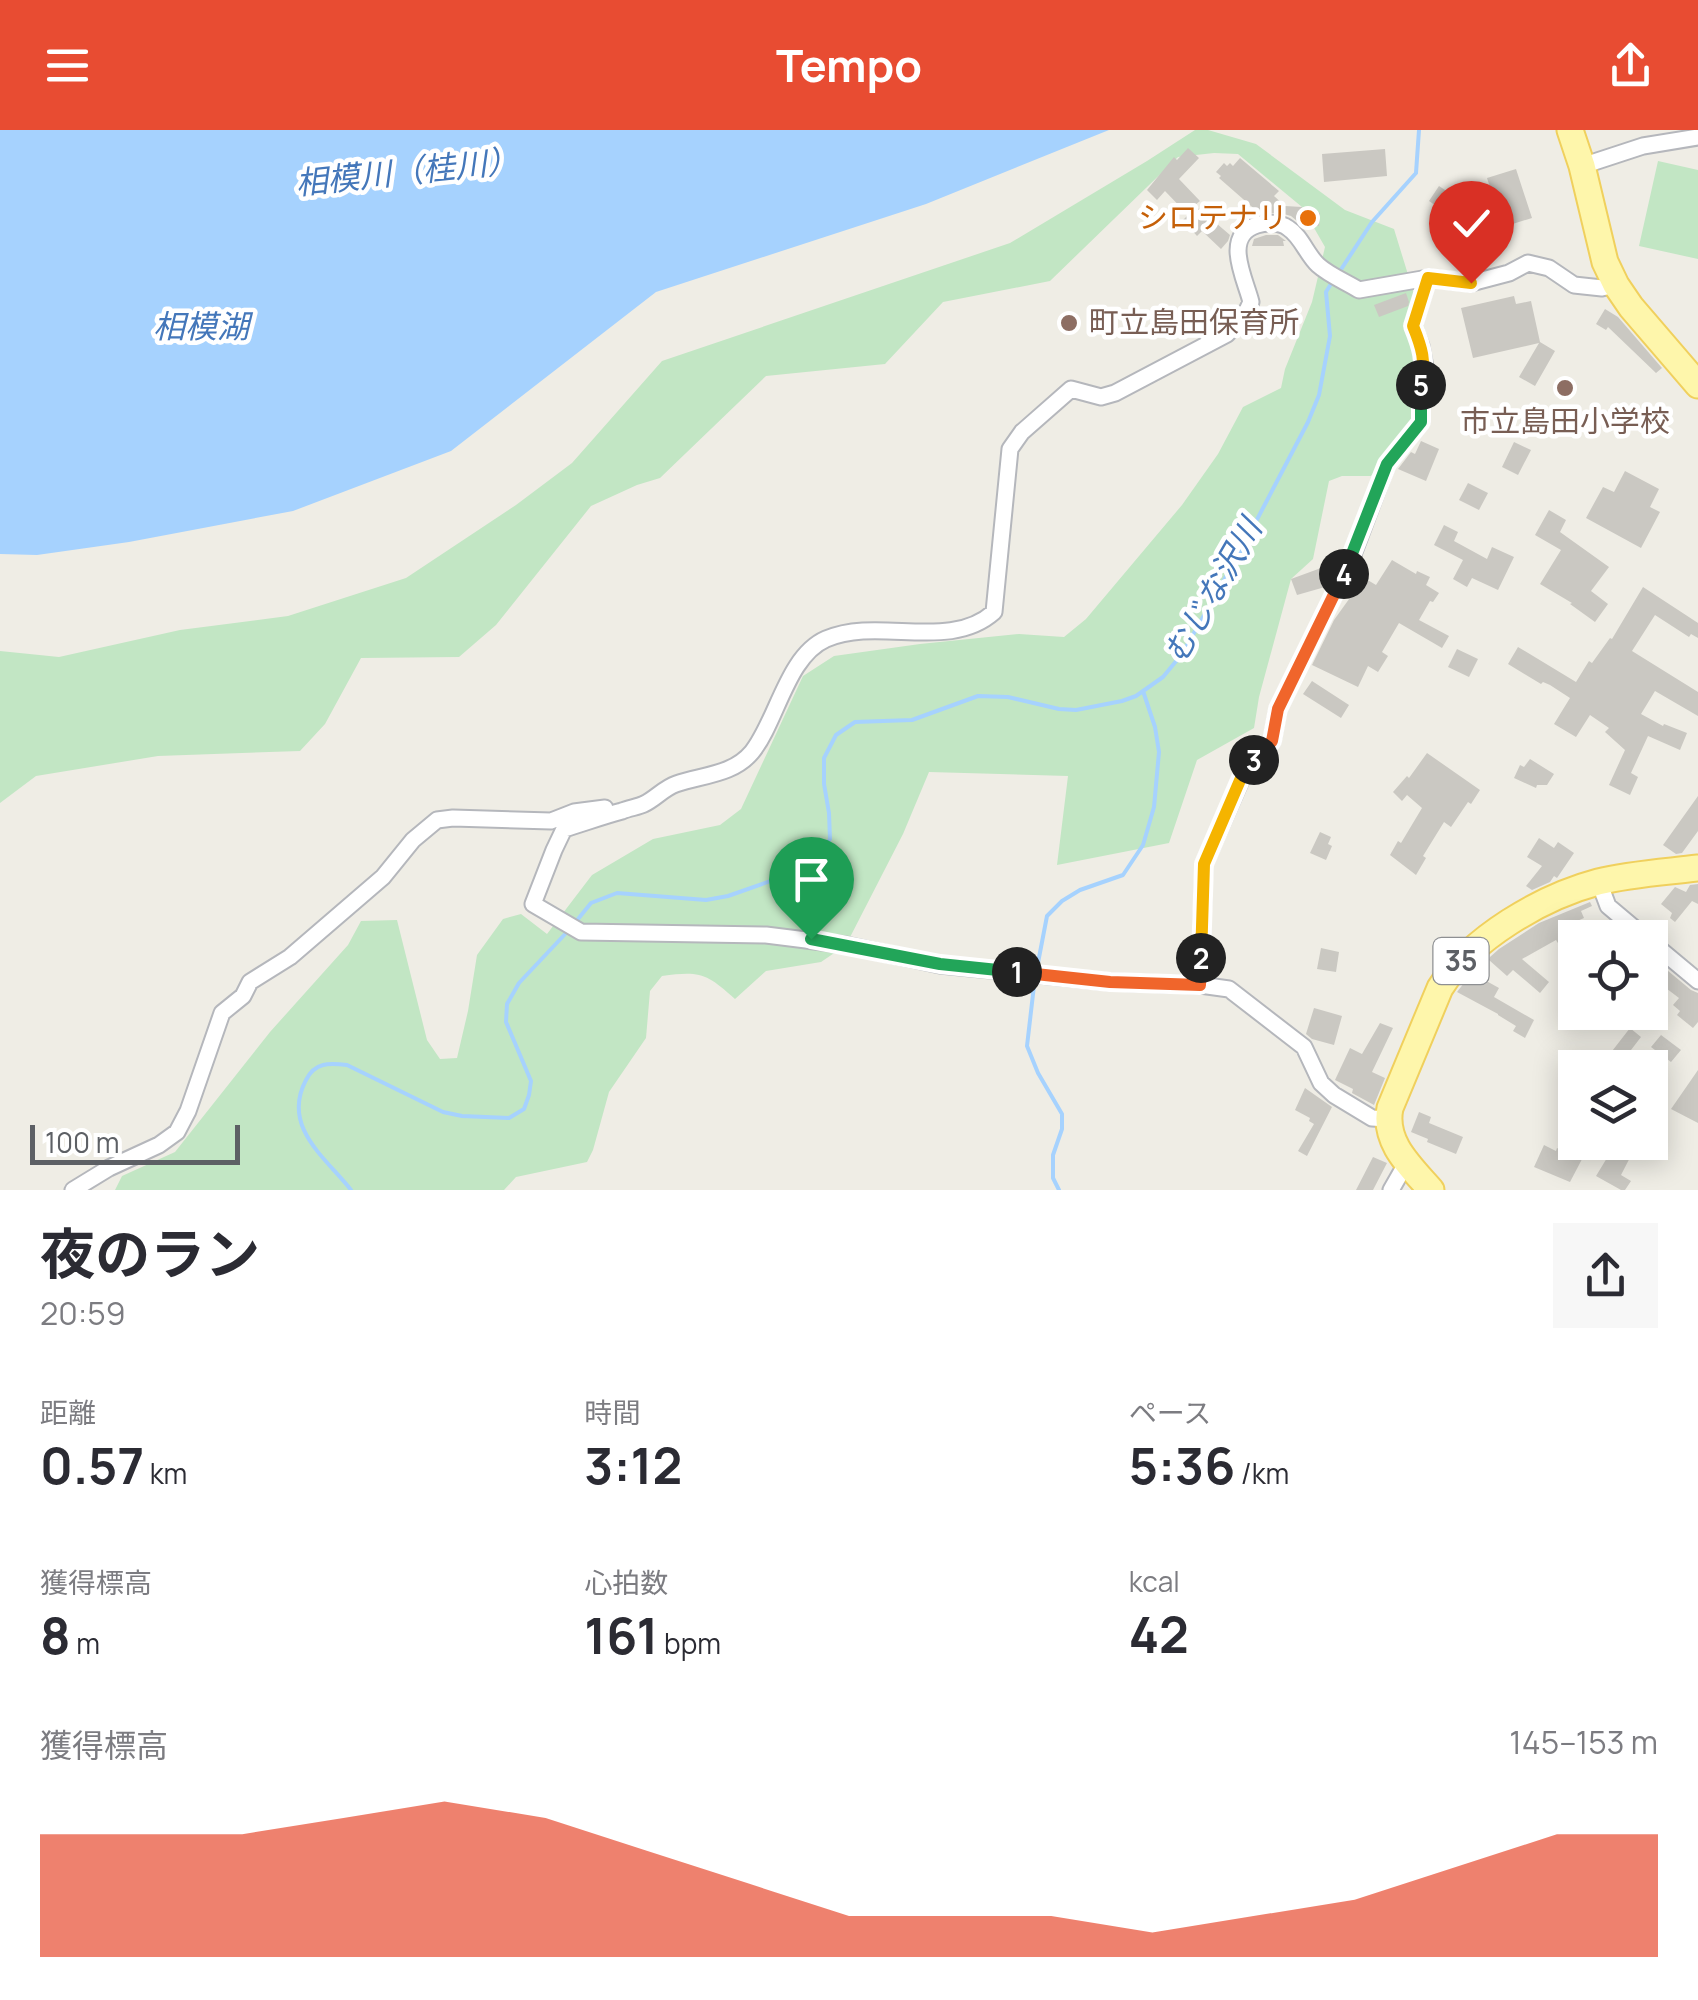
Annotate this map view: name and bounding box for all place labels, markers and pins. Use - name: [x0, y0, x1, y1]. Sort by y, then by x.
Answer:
- pin: [1429, 181, 1514, 284]
- place label: シロテナリ: [1138, 196, 1288, 237]
- marker: シロテナリ: [1297, 207, 1319, 229]
- place label: 町立島田保育所: [1089, 301, 1299, 342]
- marker: 町立島田保育所: [1058, 312, 1080, 334]
- pin: 5: [1396, 360, 1446, 410]
- marker: 市立島田小学校: [1554, 377, 1576, 399]
- place label: 市立島田小学校: [1460, 400, 1670, 441]
- pin: 4: [1319, 549, 1369, 599]
- pin: 3: [1229, 735, 1279, 785]
- pin: [769, 837, 854, 940]
- pin: 2: [1176, 933, 1226, 983]
- pin: 1: [992, 947, 1042, 997]

